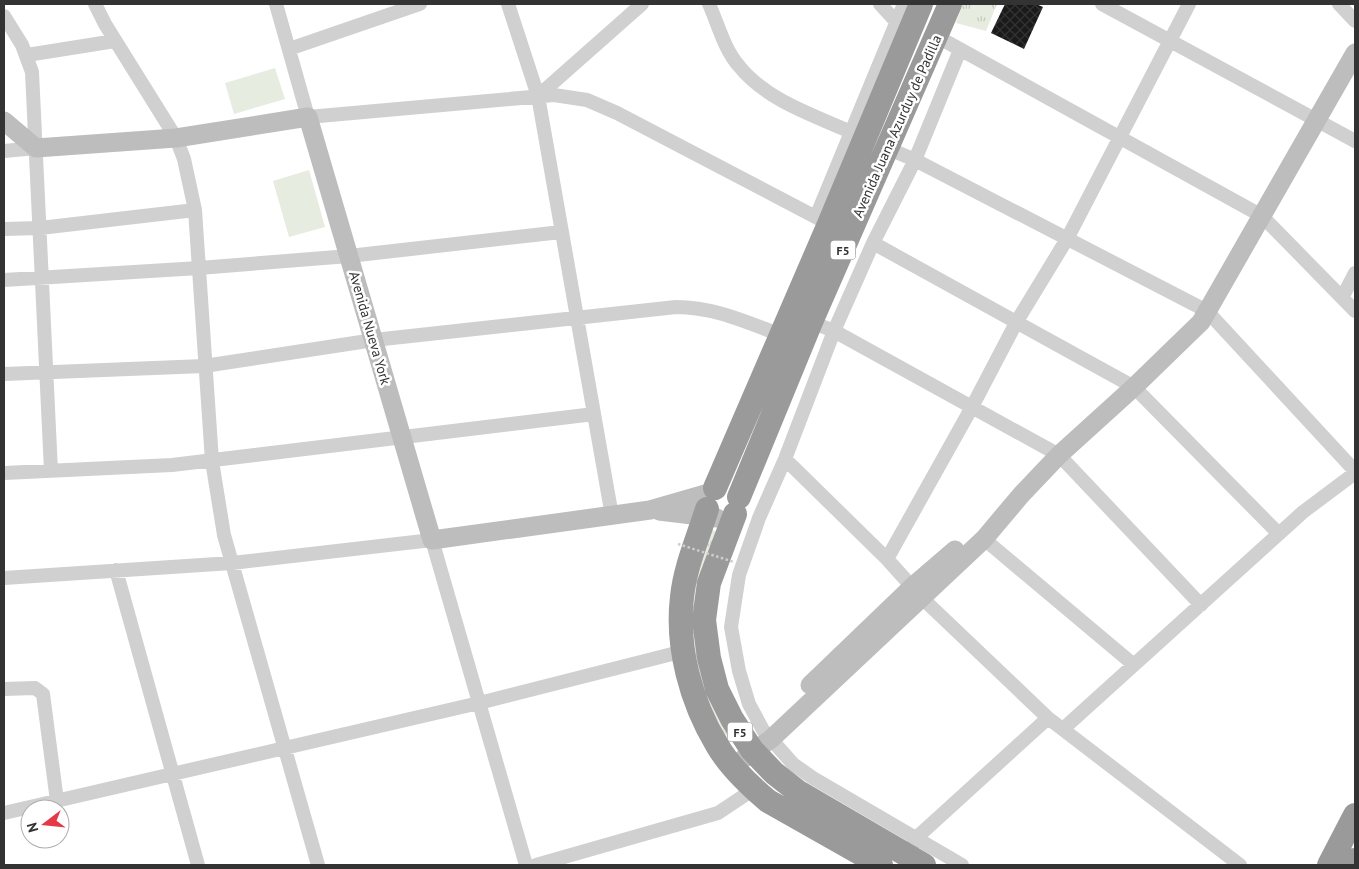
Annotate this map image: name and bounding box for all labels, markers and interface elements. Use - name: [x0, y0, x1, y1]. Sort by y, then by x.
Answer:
- street label: Avenida Juana Azurduy de Padilla: [849, 32, 945, 220]
- road number: F5: [830, 240, 856, 260]
- street label: Avenida Nueva York: [345, 269, 395, 387]
- road number: F5: [728, 722, 752, 742]
- north arrow: [20, 799, 70, 849]
- text: N: [23, 821, 42, 834]

